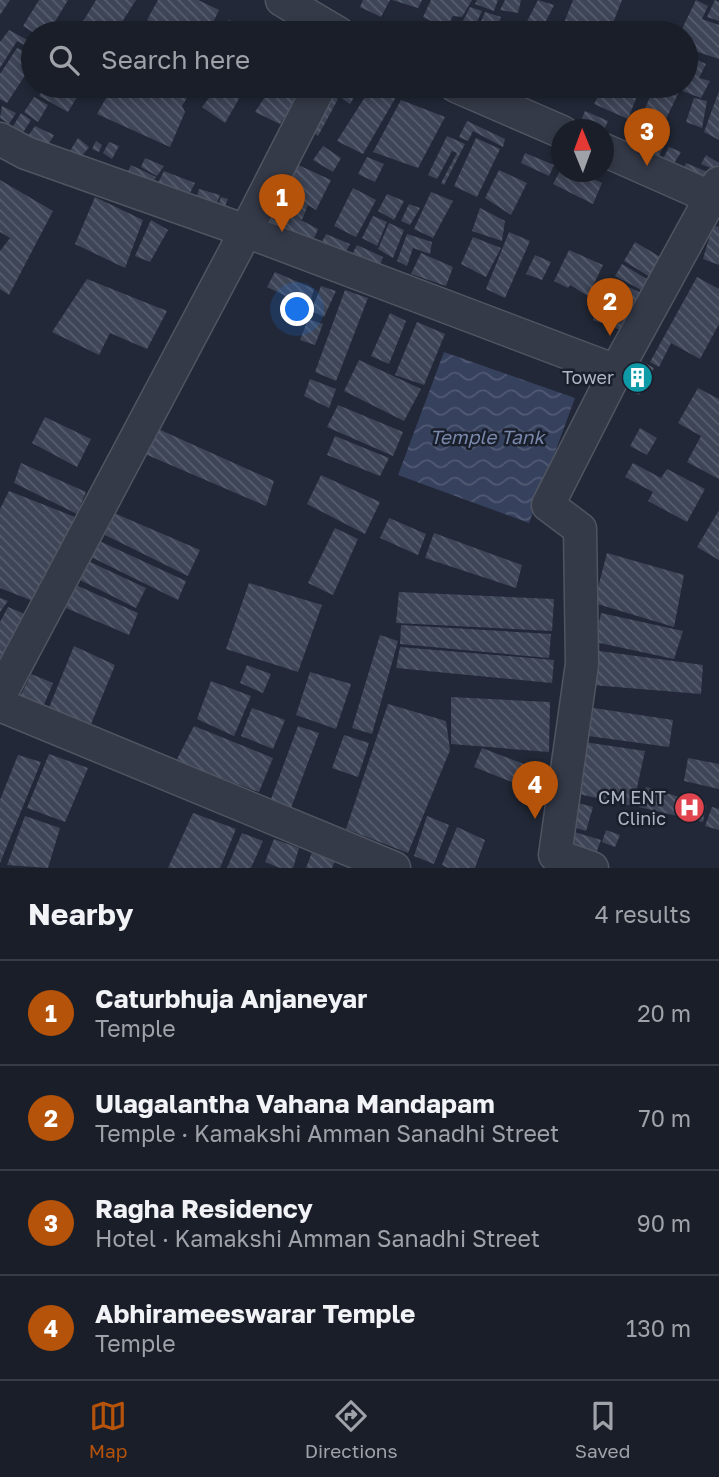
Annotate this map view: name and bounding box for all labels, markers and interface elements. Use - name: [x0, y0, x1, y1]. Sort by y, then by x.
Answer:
- search box: [21, 21, 698, 98]
- icon: search: [45, 41, 83, 79]
- text: Search here: [101, 44, 250, 75]
- pin: 3: [624, 108, 670, 166]
- north arrow: [551, 119, 614, 182]
- pin: 1: [259, 174, 305, 232]
- pin: 2: [587, 278, 633, 336]
- your location: [280, 292, 314, 326]
- building icon: Tower: [620, 361, 654, 395]
- place label: Tower: [562, 366, 614, 388]
- water label: Temple Tank: [430, 425, 546, 448]
- pin: 4: [512, 761, 558, 819]
- place label: CM ENT Clinic: [598, 786, 666, 829]
- hospital icon: CM ENT Clinic: [672, 791, 706, 825]
- text: Nearby: [28, 896, 133, 932]
- text: 4 results: [595, 900, 691, 928]
- text: Caturbhuja Anjaneyar: [95, 983, 367, 1014]
- text: 1: [45, 999, 57, 1027]
- text: 20 m: [637, 999, 691, 1027]
- text: Temple: [95, 1014, 176, 1042]
- text: Ulagalantha Vahana Mandapam: [95, 1088, 495, 1119]
- text: 2: [44, 1104, 58, 1132]
- text: 70 m: [638, 1104, 691, 1132]
- text: Temple · Kamakshi Amman Sanadhi Street: [95, 1119, 559, 1147]
- text: Ragha Residency: [95, 1193, 313, 1224]
- text: 3: [44, 1209, 58, 1237]
- text: 90 m: [637, 1209, 691, 1237]
- text: Hotel · Kamakshi Amman Sanadhi Street: [95, 1224, 540, 1252]
- text: Abhirameeswarar Temple: [95, 1298, 415, 1329]
- text: 4: [44, 1314, 58, 1342]
- text: 130 m: [626, 1314, 691, 1342]
- text: Temple: [95, 1329, 176, 1357]
- tab: Map: [89, 1397, 127, 1462]
- tab: Directions: [305, 1397, 398, 1462]
- tab: Saved: [575, 1397, 630, 1462]

